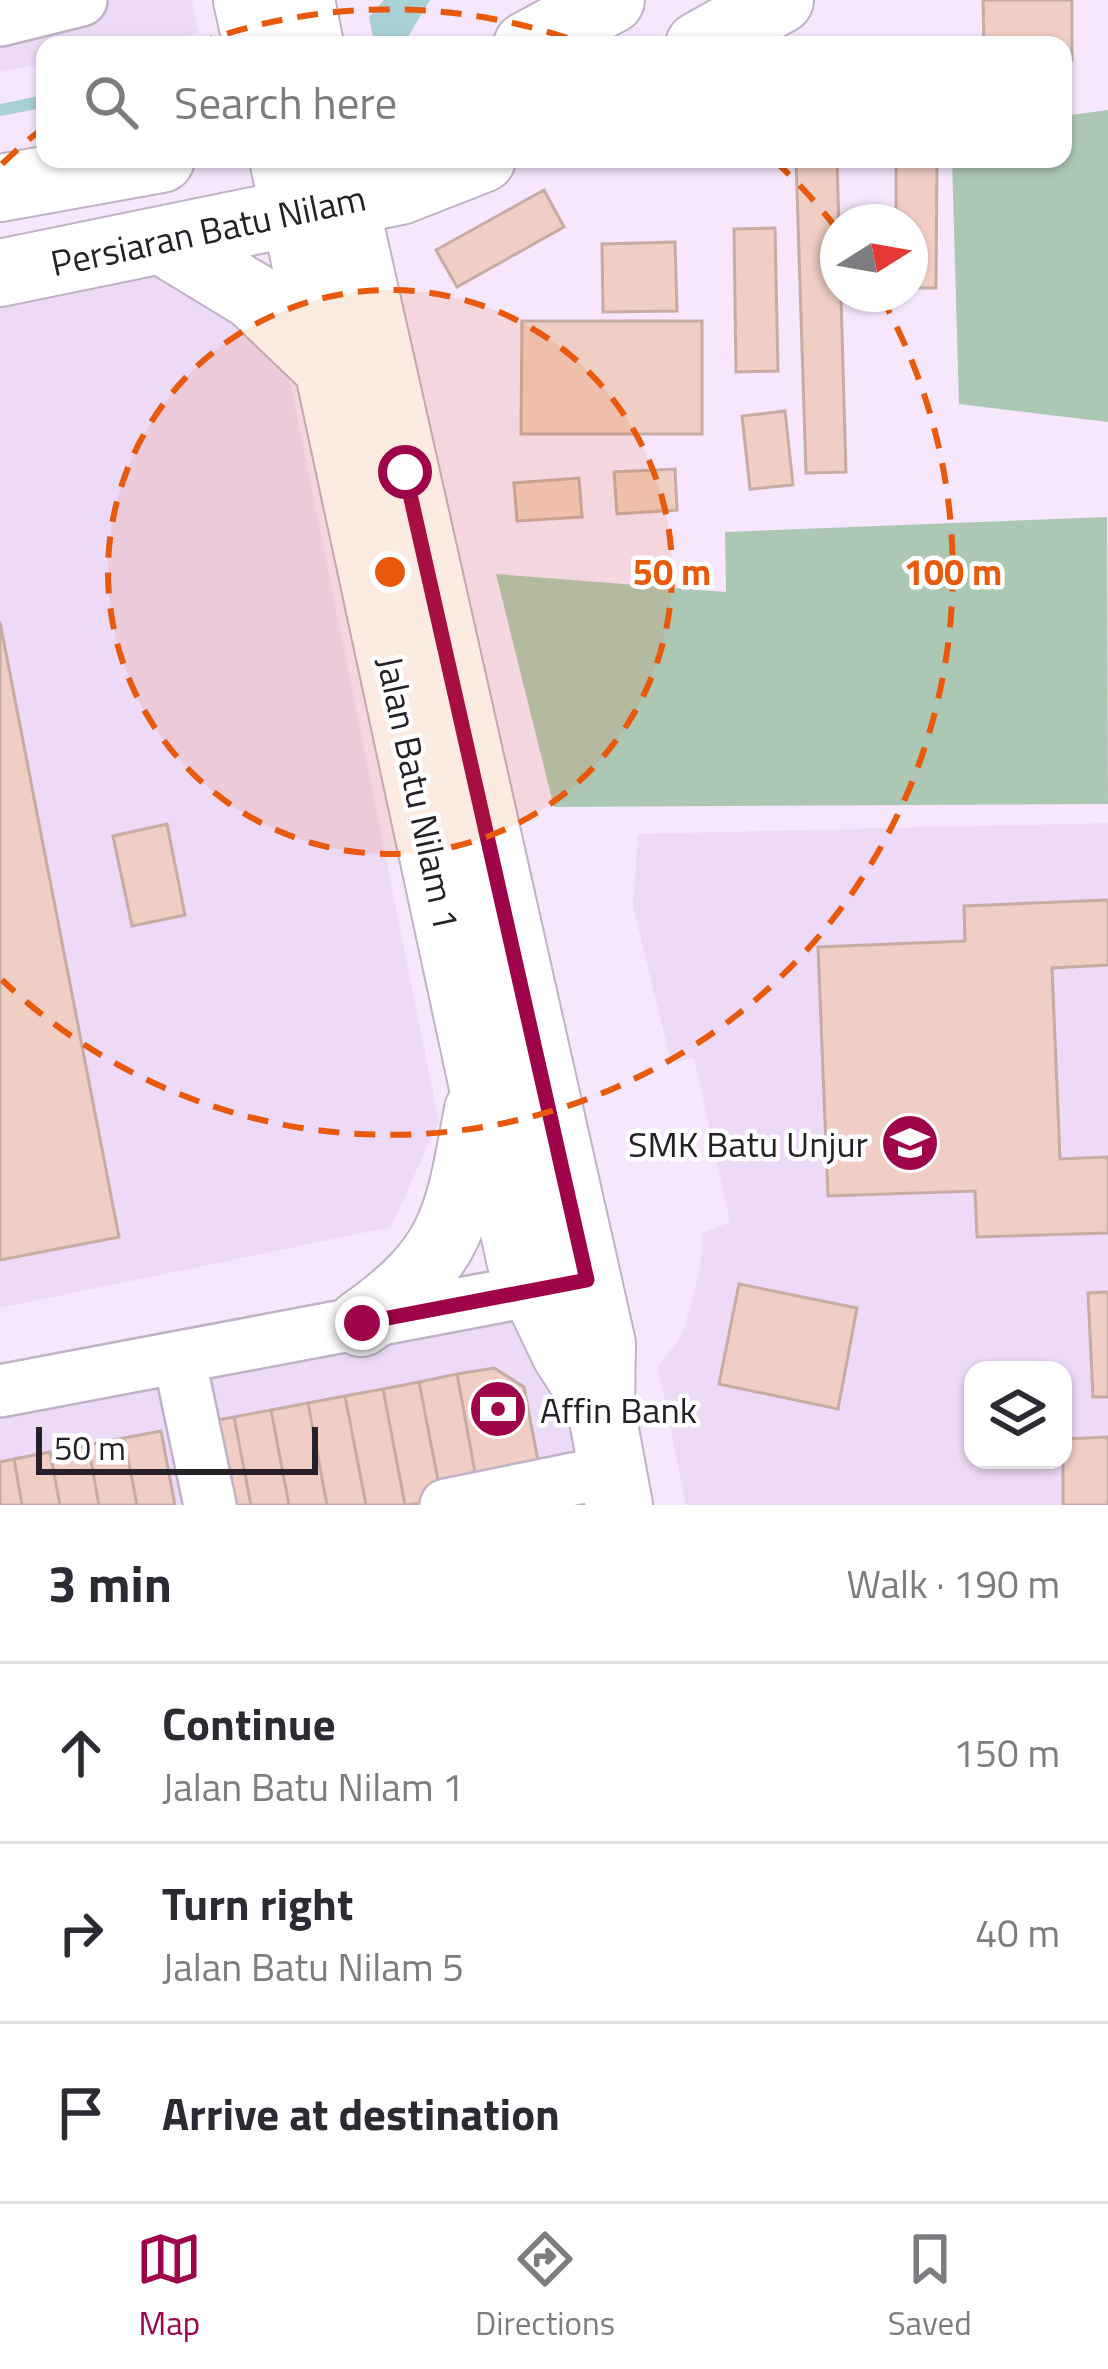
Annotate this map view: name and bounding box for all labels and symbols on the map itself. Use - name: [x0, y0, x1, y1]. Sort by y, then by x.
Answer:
- street label: Persiaran Batu Nilam: [45, 170, 371, 290]
- north arrow: [820, 204, 928, 312]
- route start: [378, 445, 432, 499]
- text: 50 m: [633, 544, 711, 599]
- text: 100 m: [904, 544, 1002, 599]
- centre of rings: [369, 551, 411, 593]
- street label: Jalan Batu Nilam 1: [363, 651, 475, 935]
- school or university icon: SMK Batu Unjur: [879, 1112, 941, 1174]
- place label: SMK Batu Unjur: [628, 1116, 868, 1171]
- route end: [335, 1296, 389, 1350]
- bank icon: Affin Bank: [467, 1378, 529, 1440]
- place label: Affin Bank: [540, 1382, 697, 1437]
- scale bar: [36, 1421, 318, 1474]

